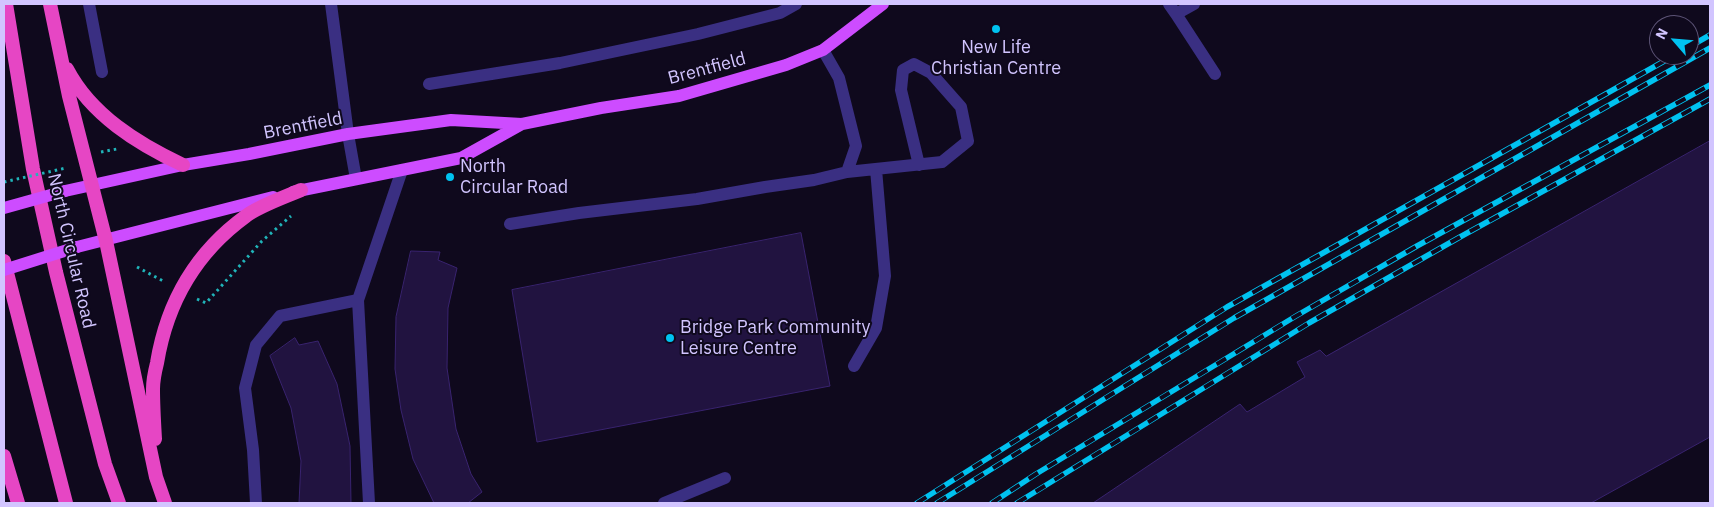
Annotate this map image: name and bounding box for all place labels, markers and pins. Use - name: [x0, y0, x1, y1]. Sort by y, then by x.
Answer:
- marker: New Life Christian Centre: [990, 23, 1002, 35]
- place label: New Life Christian Centre: [931, 37, 1061, 80]
- place label: North Circular Road: [460, 156, 568, 198]
- marker: North Circular Road: [444, 171, 456, 183]
- place label: Bridge Park Community Leisure Centre: [680, 317, 870, 359]
- marker: Bridge Park Community Leisure Centre: [664, 332, 676, 344]

